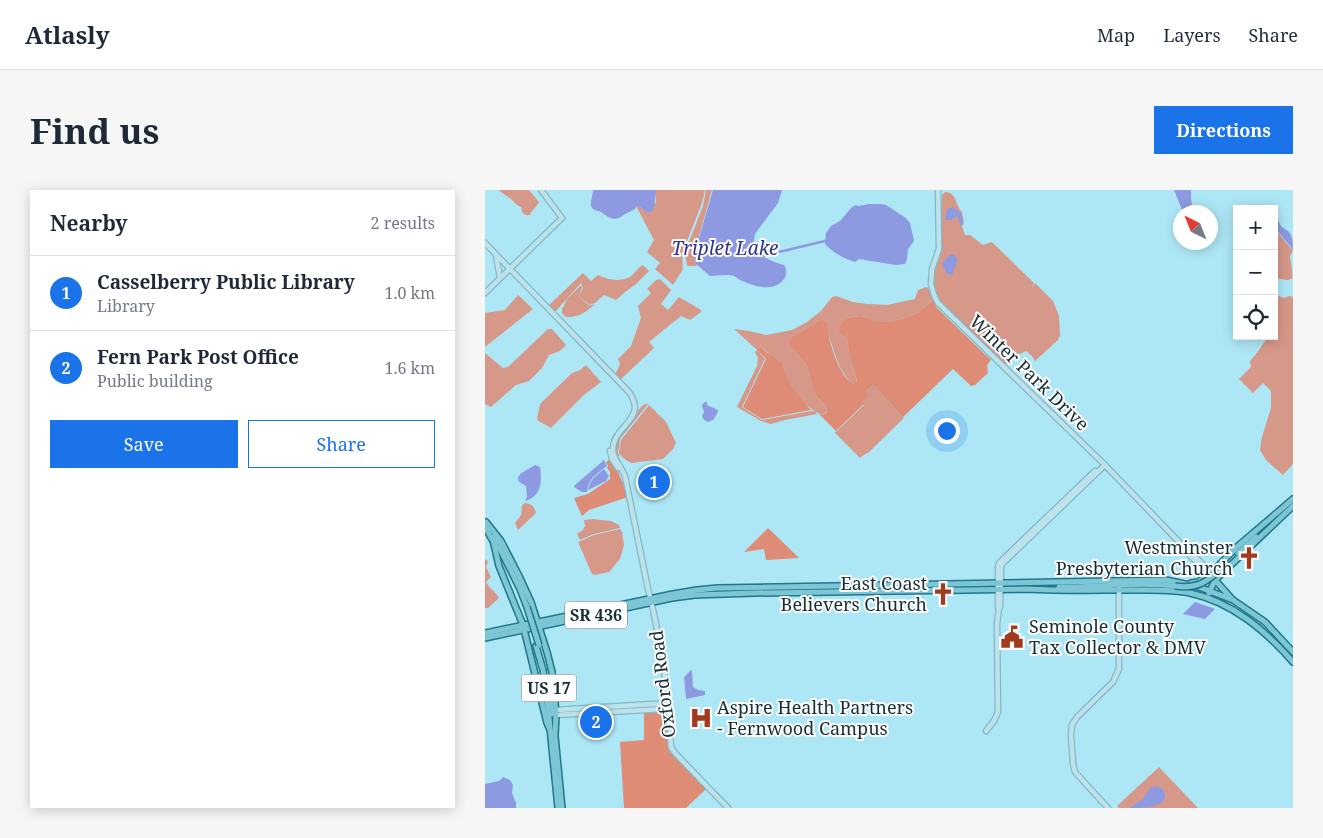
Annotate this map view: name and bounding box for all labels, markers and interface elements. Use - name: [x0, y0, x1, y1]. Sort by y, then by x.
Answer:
- text: Atlasly: [25, 18, 110, 51]
- text: Map: [1097, 23, 1135, 47]
- text: Layers: [1163, 23, 1221, 47]
- text: Share: [1249, 23, 1298, 47]
- button: Directions: [1154, 106, 1293, 154]
- text: Find us: [30, 107, 159, 154]
- north arrow: [1173, 205, 1218, 250]
- map controls: [1233, 205, 1278, 340]
- button: +: [1233, 205, 1278, 250]
- text: Nearby: [50, 209, 128, 237]
- text: 2 results: [371, 212, 435, 234]
- water label: Triplet Lake: [672, 235, 779, 261]
- button: −: [1233, 250, 1278, 295]
- text: Casselberry Public Library: [97, 269, 355, 295]
- text: 1: [61, 282, 71, 304]
- text: 1.0 km: [384, 282, 435, 304]
- text: Library: [97, 295, 155, 317]
- button: locate: [1233, 295, 1278, 340]
- street label: Winter Park Drive: [965, 309, 1095, 436]
- text: Fern Park Post Office: [97, 344, 299, 370]
- text: 2: [61, 357, 71, 379]
- text: 1.6 km: [384, 357, 435, 379]
- text: Public building: [97, 370, 213, 392]
- your location: [934, 418, 960, 444]
- button: Save: [50, 420, 238, 468]
- button: Share: [248, 420, 435, 468]
- pin: 1: [638, 463, 670, 501]
- place label: Westminster Presbyterian Church: [1056, 535, 1234, 580]
- church icon: Westminster Presbyterian Church: [1236, 545, 1262, 571]
- place label: East Coast Believers Church: [781, 571, 927, 616]
- church icon: East Coast Believers Church: [930, 581, 956, 607]
- road number: SR 436: [565, 602, 627, 628]
- place label: Seminole County Tax Collector & DMV: [1029, 614, 1207, 659]
- public building icon: Seminole County Tax Collector & DMV: [999, 624, 1025, 650]
- street label: Oxford Road: [643, 629, 681, 739]
- road number: US 17: [521, 674, 577, 702]
- place label: Aspire Health Partners - Fernwood Campus: [717, 695, 913, 740]
- pin: 2: [580, 703, 612, 741]
- hospital icon: Aspire Health Partners - Fernwood Campus: [688, 705, 714, 731]

